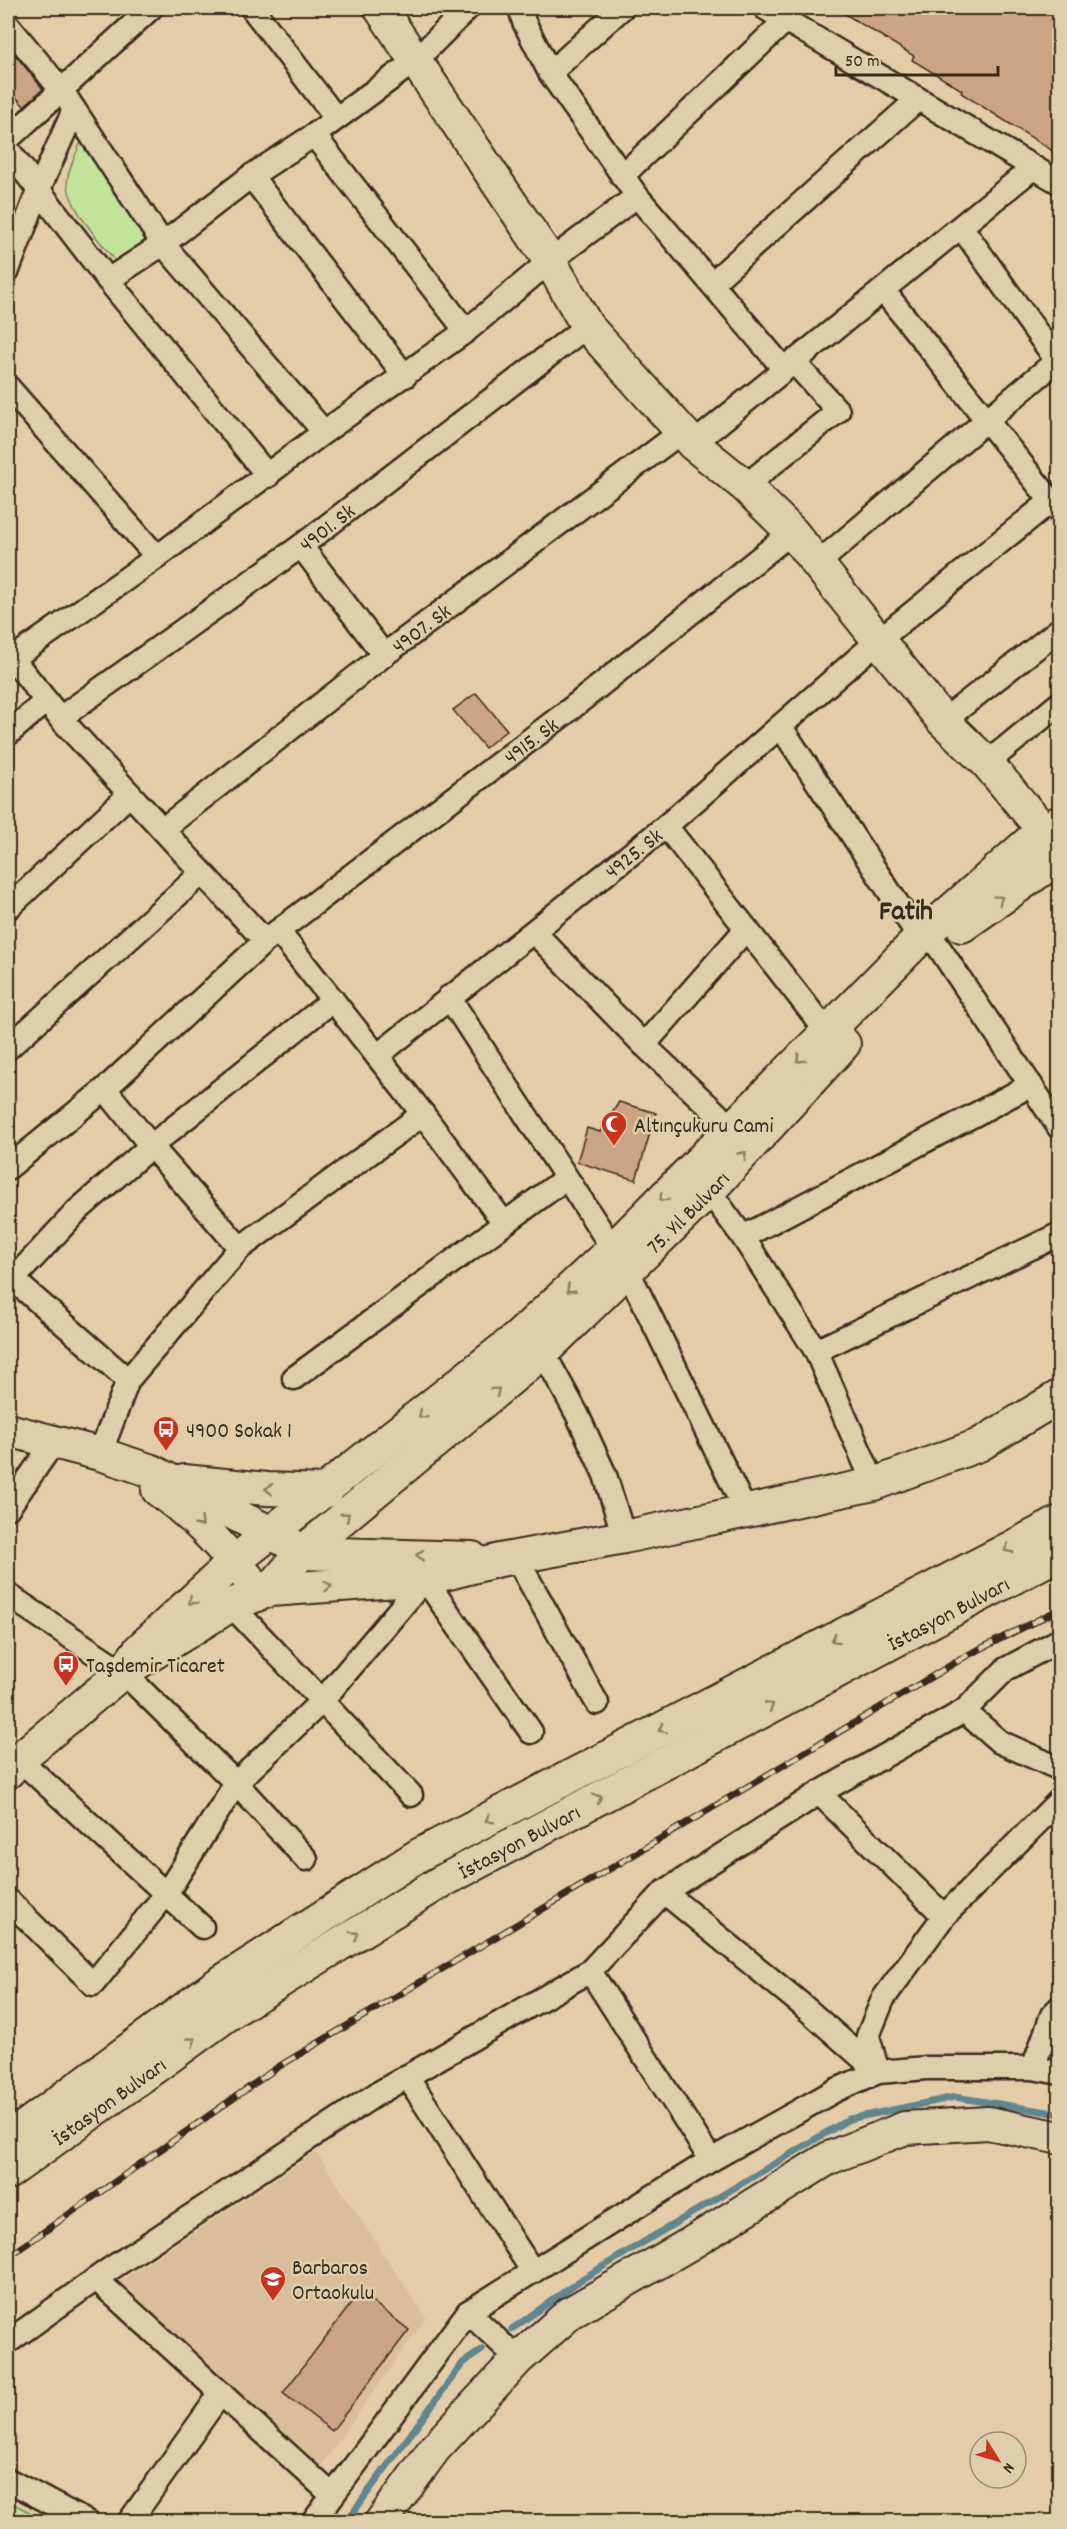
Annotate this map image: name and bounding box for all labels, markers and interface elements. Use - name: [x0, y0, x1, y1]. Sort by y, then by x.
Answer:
- scale bar: [836, 39, 998, 77]
- text: 50 m: [845, 50, 880, 75]
- street label: 4901. Sk: [294, 498, 363, 561]
- street label: 4907. Sk: [387, 598, 459, 663]
- street label: 4915. Sk: [498, 711, 566, 773]
- street label: 4925. Sk: [599, 822, 671, 888]
- district label: Fatih: [879, 894, 933, 934]
- one-way arrow: [992, 895, 1003, 906]
- one-way arrow: [796, 1052, 807, 1062]
- mosque icon: Altınçukuru Cami: [599, 1109, 629, 1147]
- place label: Altınçukuru Cami: [634, 1112, 773, 1143]
- one-way arrow: [736, 1151, 747, 1162]
- street label: 75. Yıl Bulvarı: [641, 1166, 739, 1263]
- one-way arrow: [659, 1190, 670, 1201]
- one-way arrow: [566, 1281, 577, 1292]
- one-way arrow: [489, 1387, 500, 1398]
- one-way arrow: [417, 1407, 428, 1418]
- bus stop icon: 4900 Sokak 1: [151, 1414, 181, 1452]
- place label: 4900 Sokak 1: [186, 1417, 292, 1448]
- one-way arrow: [264, 1482, 273, 1495]
- one-way arrow: [339, 1512, 350, 1523]
- one-way arrow: [193, 1516, 204, 1527]
- one-way arrow: [1003, 1542, 1014, 1553]
- one-way arrow: [416, 1549, 425, 1562]
- street label: İstasyon Bulvarı: [883, 1571, 1016, 1661]
- one-way arrow: [324, 1579, 333, 1592]
- one-way arrow: [188, 1594, 199, 1605]
- one-way arrow: [830, 1632, 841, 1643]
- bus stop icon: Taşdemir Ticaret: [51, 1649, 81, 1687]
- place label: Taşdemir Ticaret: [86, 1652, 225, 1683]
- one-way arrow: [764, 1702, 774, 1713]
- one-way arrow: [657, 1722, 668, 1733]
- one-way arrow: [592, 1794, 603, 1806]
- street label: İstasyon Bulvarı: [454, 1799, 587, 1889]
- one-way arrow: [484, 1812, 495, 1823]
- one-way arrow: [349, 1931, 359, 1943]
- one-way arrow: [185, 2037, 196, 2048]
- street label: İstasyon Bulvarı: [47, 2052, 174, 2155]
- place label: Barbaros Ortaokulu: [292, 2254, 374, 2310]
- school or university icon: Barbaros Ortaokulu: [258, 2264, 288, 2302]
- north arrow: [968, 2430, 1028, 2490]
- text: N: [996, 2457, 1020, 2478]

